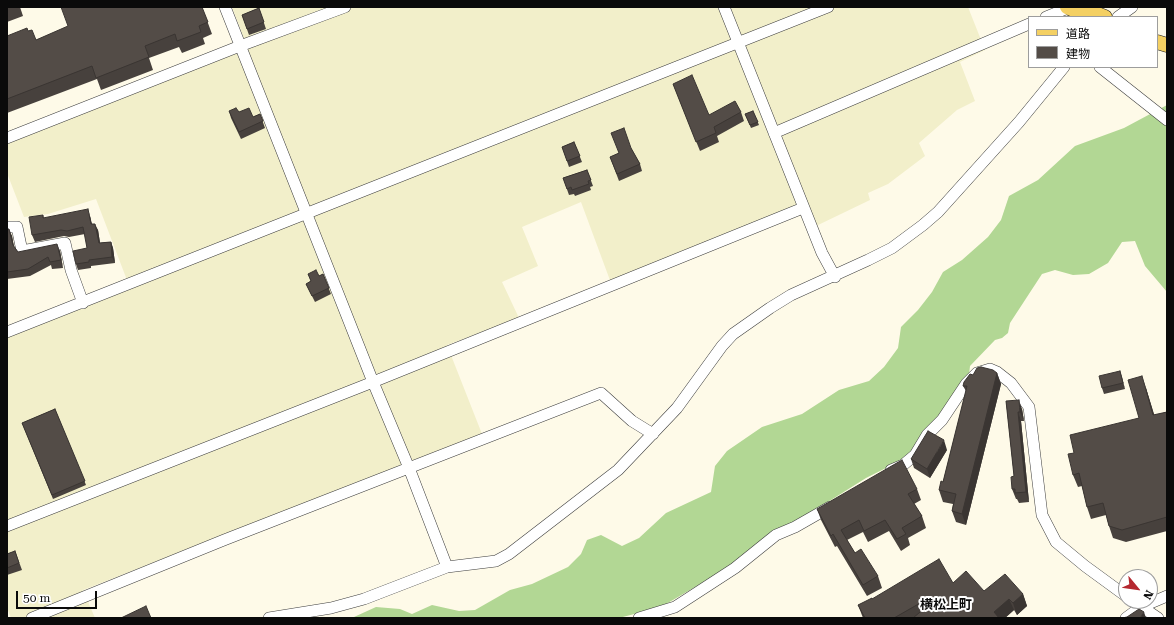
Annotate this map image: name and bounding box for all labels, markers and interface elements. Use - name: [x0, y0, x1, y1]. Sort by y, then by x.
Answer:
- legend: [1028, 16, 1158, 68]
- text: 道路: [1066, 27, 1090, 41]
- text: 建物: [1066, 47, 1090, 61]
- north arrow: [1118, 569, 1158, 609]
- scale bar: [18, 583, 99, 609]
- text: N: [1140, 588, 1156, 601]
- text: 50 m: [23, 591, 50, 605]
- district label: 横松上町: [920, 597, 972, 613]

